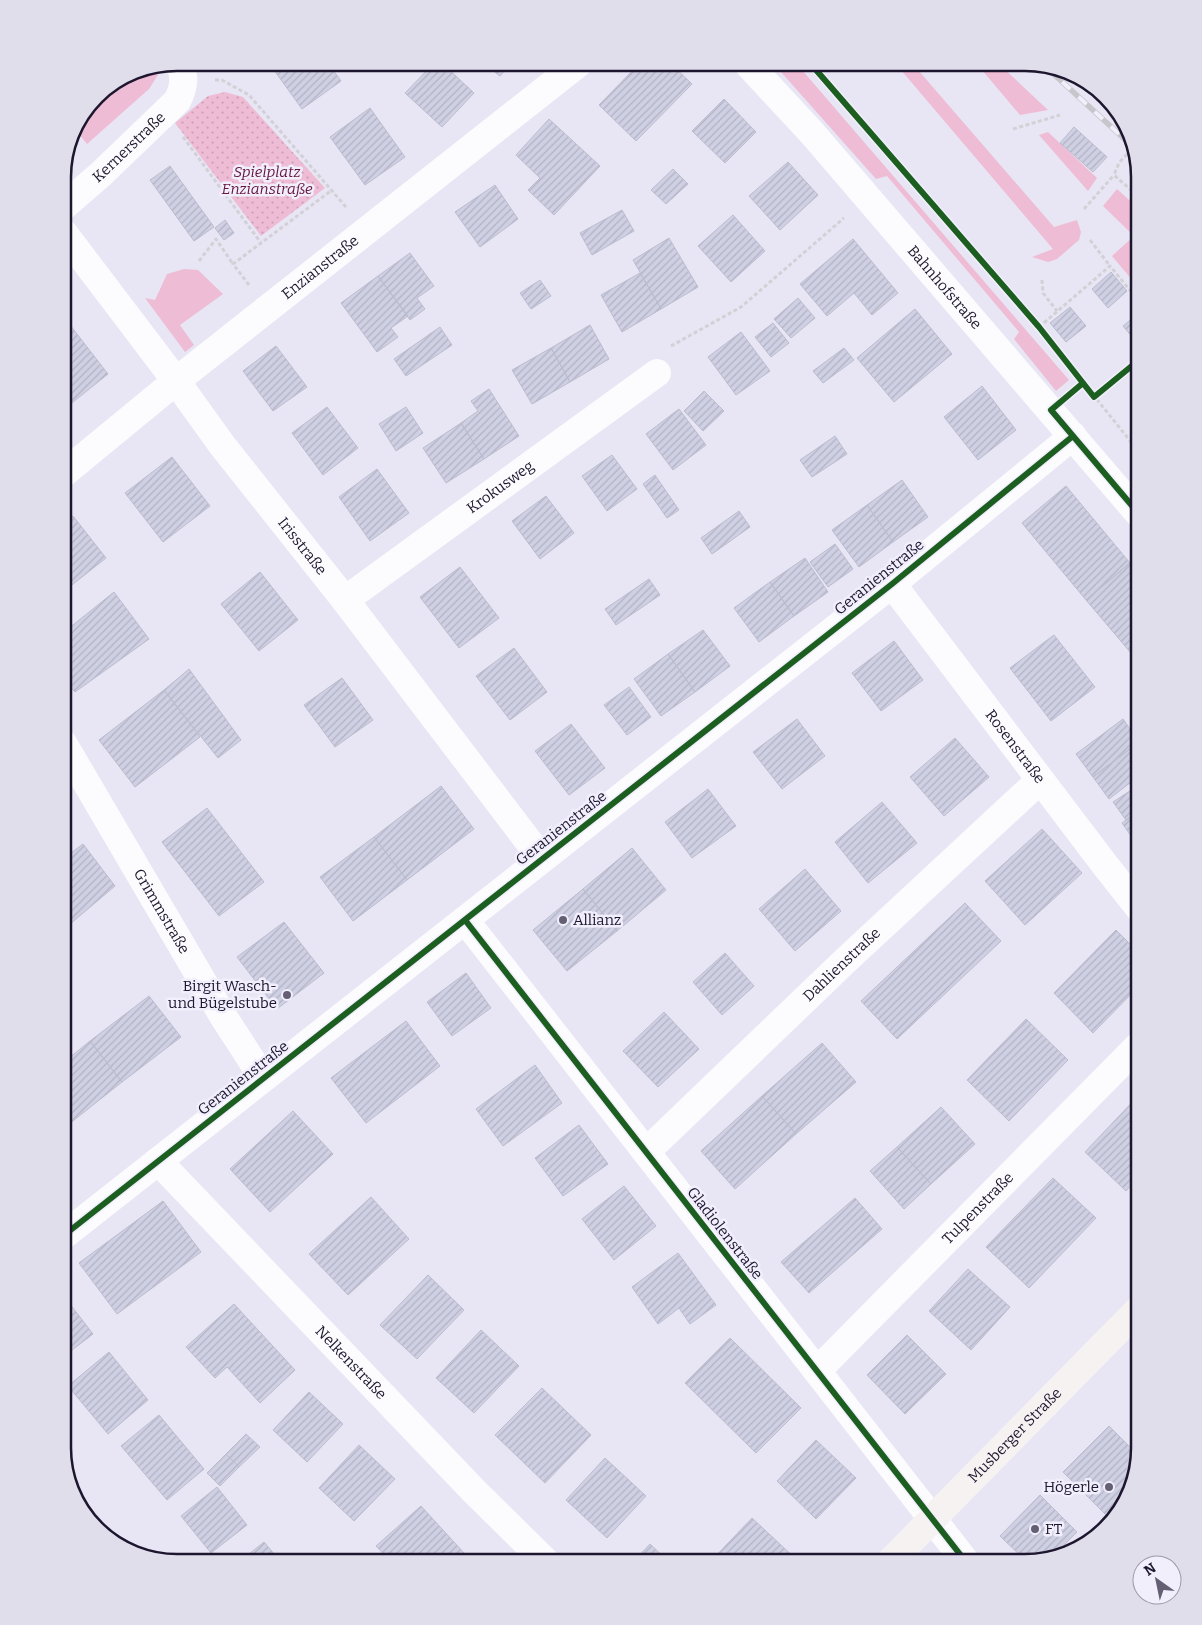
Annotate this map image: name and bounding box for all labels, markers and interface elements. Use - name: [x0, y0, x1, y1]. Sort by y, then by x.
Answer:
- street label: Kernerstraße: [89, 108, 169, 186]
- park label: Spielplatz Enzianstraße: [222, 163, 313, 198]
- street label: Enzianstraße: [278, 231, 362, 303]
- street label: Bahnhofstraße: [904, 242, 985, 333]
- street label: Krokusweg: [463, 457, 537, 517]
- street label: Irisstraße: [274, 514, 331, 578]
- street label: Geranienstraße: [831, 535, 927, 619]
- street label: Rosenstraße: [982, 706, 1049, 787]
- street label: Geranienstraße: [512, 787, 610, 869]
- street label: Grimmstraße: [130, 866, 193, 957]
- place label: Allianz: [573, 911, 621, 929]
- marker: Allianz: [557, 914, 569, 926]
- street label: Dahlienstraße: [799, 924, 884, 1005]
- place label: Birgit Wasch- und Bügelstube: [168, 977, 277, 1012]
- marker: Birgit Wasch- und Bügelstube: [281, 989, 293, 1001]
- street label: Geranienstraße: [194, 1037, 292, 1119]
- street label: Tulpenstraße: [939, 1168, 1017, 1248]
- street label: Gladiolenstraße: [683, 1183, 767, 1283]
- street label: Nelkenstraße: [312, 1322, 390, 1403]
- street label: Musberger Straße: [964, 1384, 1065, 1486]
- place label: Högerle: [1043, 1478, 1099, 1496]
- marker: Högerle: [1103, 1481, 1115, 1493]
- place label: FT: [1045, 1520, 1062, 1538]
- marker: FT: [1029, 1523, 1041, 1535]
- north arrow: [1132, 1555, 1182, 1605]
- text: N: [1141, 1559, 1160, 1580]

